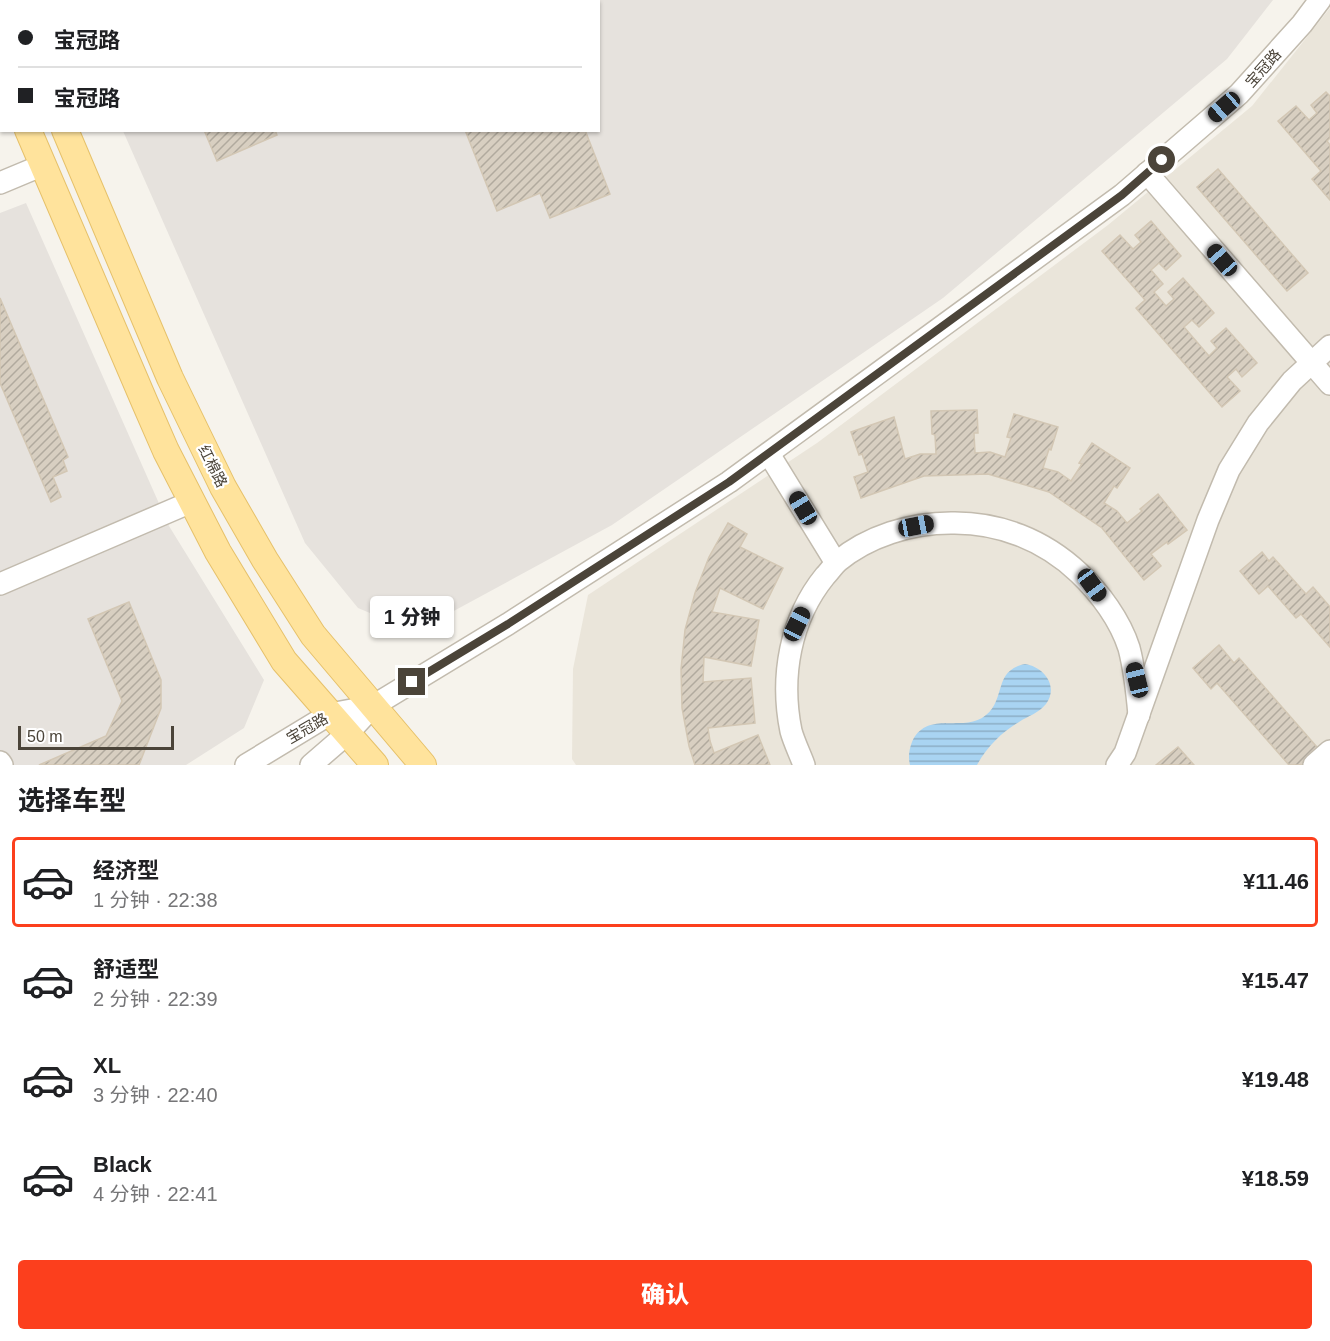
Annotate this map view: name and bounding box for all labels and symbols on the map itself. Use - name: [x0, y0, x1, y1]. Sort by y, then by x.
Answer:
- street label: 宝冠路: [1242, 46, 1284, 90]
- car: [1205, 88, 1243, 126]
- route start: [1148, 146, 1175, 173]
- car: [1203, 241, 1241, 279]
- street label: 红棉路: [195, 442, 231, 490]
- car: [786, 488, 820, 528]
- car: [897, 514, 935, 538]
- car: [1074, 565, 1110, 605]
- callout: 1 分钟: [370, 595, 454, 637]
- car: [781, 604, 813, 644]
- car: [1124, 660, 1150, 700]
- route end: [398, 668, 425, 695]
- street label: 宝冠路: [283, 709, 331, 747]
- scale bar: [18, 723, 174, 750]

